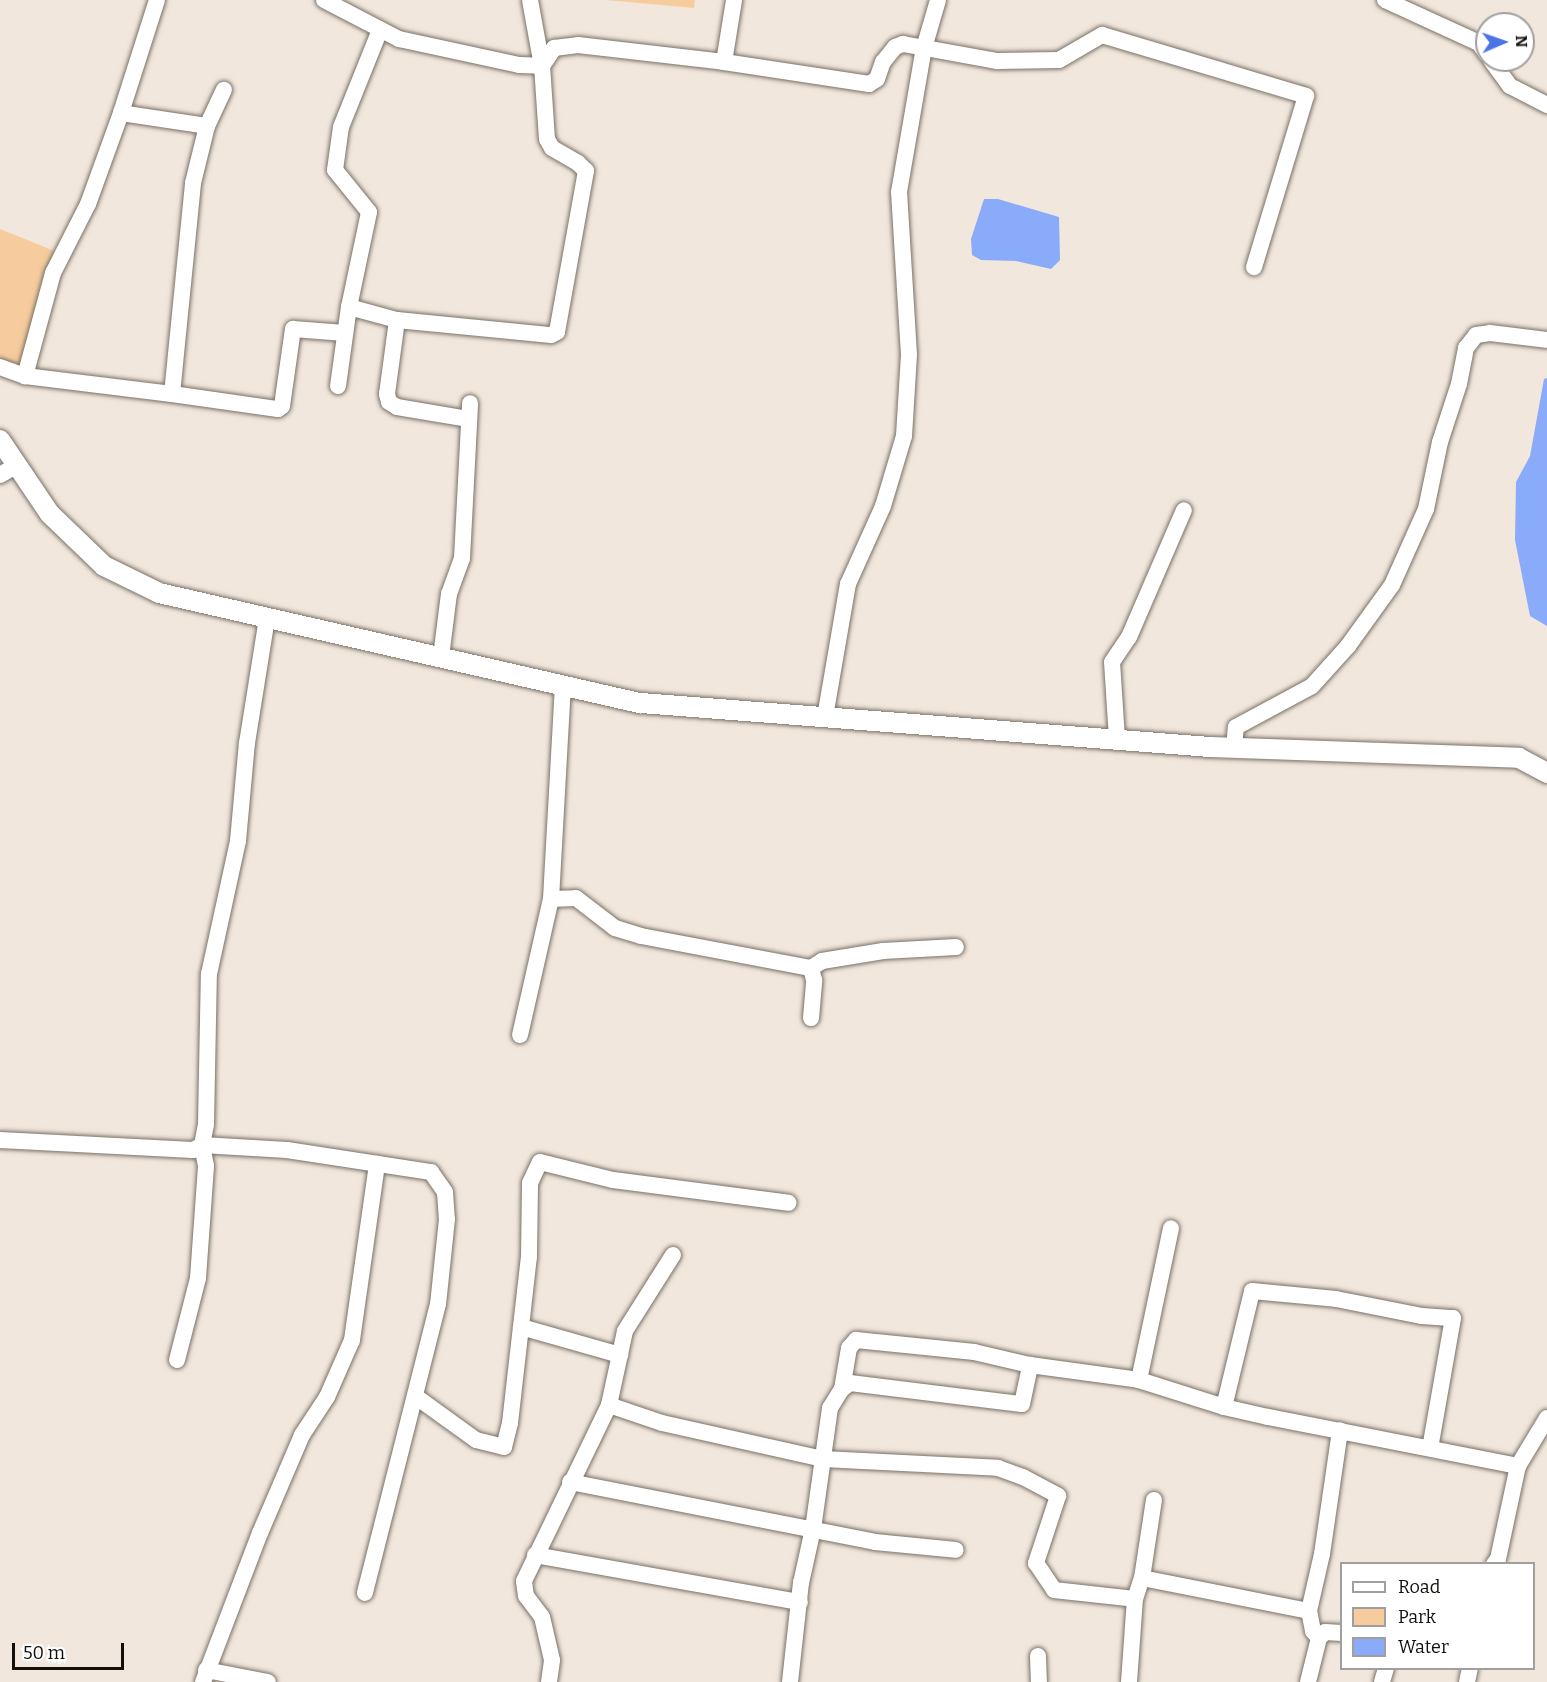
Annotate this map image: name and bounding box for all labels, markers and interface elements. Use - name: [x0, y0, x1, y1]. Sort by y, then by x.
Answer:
- north arrow: [1475, 12, 1535, 72]
- text: N: [1512, 35, 1531, 48]
- legend: [1340, 1562, 1535, 1670]
- text: Road: [1398, 1576, 1440, 1598]
- text: Park: [1398, 1606, 1436, 1628]
- scale bar: [15, 1631, 128, 1669]
- text: Water: [1398, 1636, 1449, 1658]
- text: 50 m: [23, 1642, 65, 1664]

